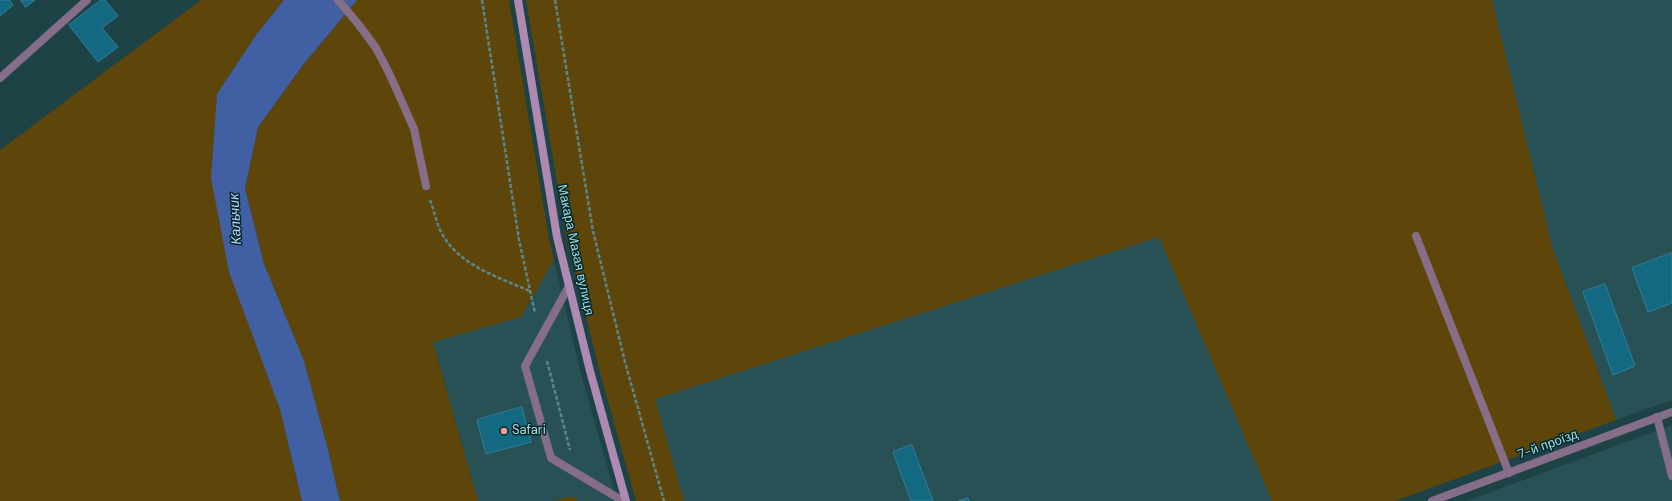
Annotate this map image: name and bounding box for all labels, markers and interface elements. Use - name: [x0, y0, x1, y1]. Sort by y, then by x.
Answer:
- street label: Макара Мазая вулиця: [554, 183, 596, 317]
- water label: Кальчик: [226, 193, 246, 245]
- place label: Safari: [512, 423, 546, 439]
- marker: Safari: [499, 426, 509, 436]
- street label: 7-й проїзд: [1516, 427, 1580, 463]

